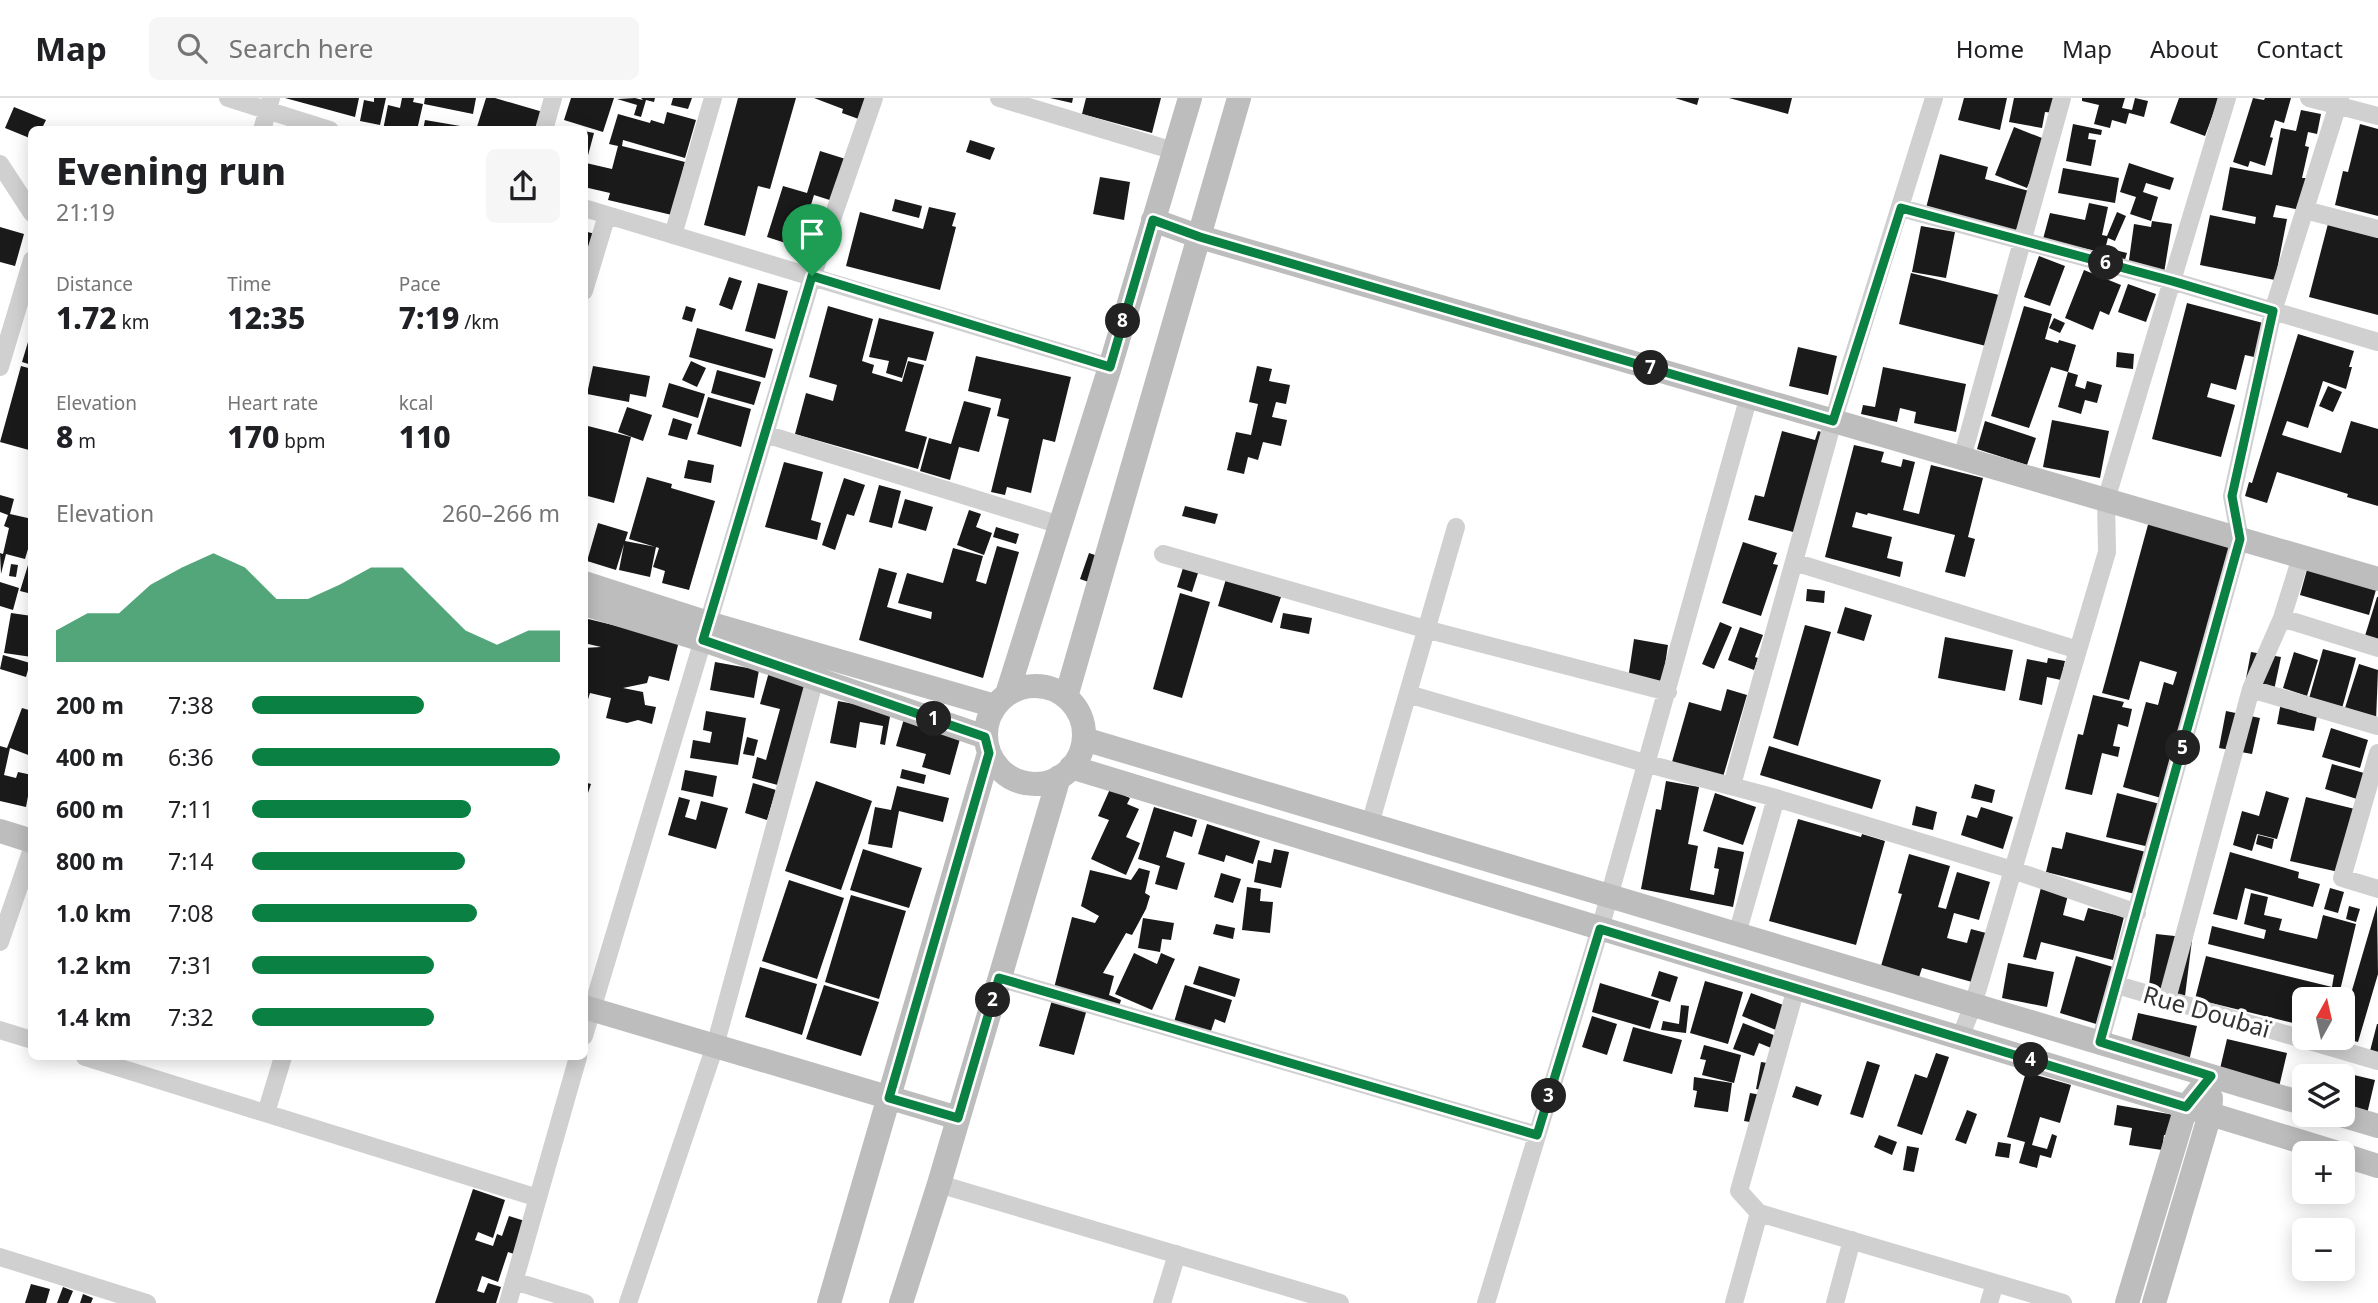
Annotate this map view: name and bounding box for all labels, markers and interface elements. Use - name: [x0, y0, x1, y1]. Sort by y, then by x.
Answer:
- search box: [149, 17, 639, 80]
- text: Map: [35, 26, 107, 71]
- icon: search: [173, 29, 211, 67]
- text: Search here: [229, 30, 373, 66]
- text: Home: [1956, 32, 2024, 65]
- text: Map: [2062, 32, 2112, 65]
- text: About: [2150, 32, 2218, 65]
- text: Contact: [2256, 32, 2343, 65]
- text: Evening run: [56, 144, 286, 196]
- button: share: [486, 149, 560, 223]
- text: 21:19: [56, 196, 115, 228]
- pin: [782, 204, 842, 276]
- icon: arrive: [793, 215, 831, 253]
- pin: 6: [2088, 246, 2124, 280]
- text: 6: [2100, 249, 2111, 275]
- text: Distance: [56, 271, 133, 297]
- text: Time: [227, 271, 271, 297]
- text: Pace: [399, 271, 441, 297]
- text: 1.72: [56, 297, 117, 338]
- text: 12:35: [227, 297, 305, 338]
- text: 7:19: [399, 297, 459, 338]
- pin: 8: [1106, 304, 1140, 339]
- text: 8: [1117, 307, 1128, 333]
- text: km: [117, 309, 149, 335]
- text: /km: [459, 309, 499, 335]
- pin: 7: [1634, 350, 1668, 386]
- text: 7: [1645, 354, 1656, 380]
- text: Elevation: [56, 390, 137, 416]
- text: Heart rate: [227, 390, 318, 416]
- text: kcal: [399, 390, 433, 416]
- text: 8: [56, 416, 73, 457]
- text: 170: [227, 416, 279, 457]
- text: 110: [399, 416, 451, 457]
- text: m: [73, 428, 96, 454]
- text: bpm: [279, 428, 325, 454]
- text: Elevation: [56, 497, 154, 529]
- text: 260–266 m: [442, 497, 560, 529]
- text: 200 m: [56, 689, 124, 721]
- text: 7:38: [168, 689, 214, 721]
- pin: 1: [916, 702, 951, 736]
- text: 1: [928, 705, 939, 731]
- pin: 5: [2166, 730, 2200, 766]
- text: 5: [2177, 734, 2188, 760]
- text: 400 m: [56, 741, 124, 773]
- text: 6:36: [168, 741, 214, 773]
- text: 600 m: [56, 793, 124, 825]
- text: 7:11: [168, 793, 214, 825]
- text: 800 m: [56, 845, 124, 877]
- text: 7:14: [168, 845, 214, 877]
- text: 1.0 km: [56, 897, 131, 929]
- text: 7:08: [168, 897, 214, 929]
- text: 1.2 km: [56, 949, 131, 981]
- text: 7:31: [168, 949, 214, 981]
- street label: Rue Doubaï: [2140, 977, 2275, 1045]
- pin: 2: [976, 982, 1010, 1018]
- text: 2: [987, 986, 998, 1012]
- north arrow: [2292, 987, 2356, 1050]
- map controls: [2292, 987, 2355, 1281]
- text: 1.4 km: [56, 1001, 131, 1033]
- text: 7:32: [168, 1001, 214, 1033]
- pin: 4: [2014, 1042, 2048, 1077]
- text: 4: [2025, 1046, 2036, 1072]
- button: layers: [2292, 1064, 2355, 1127]
- pin: 3: [1532, 1079, 1566, 1114]
- text: 3: [1543, 1082, 1554, 1108]
- button: +: [2292, 1141, 2355, 1204]
- button: −: [2292, 1218, 2355, 1281]

